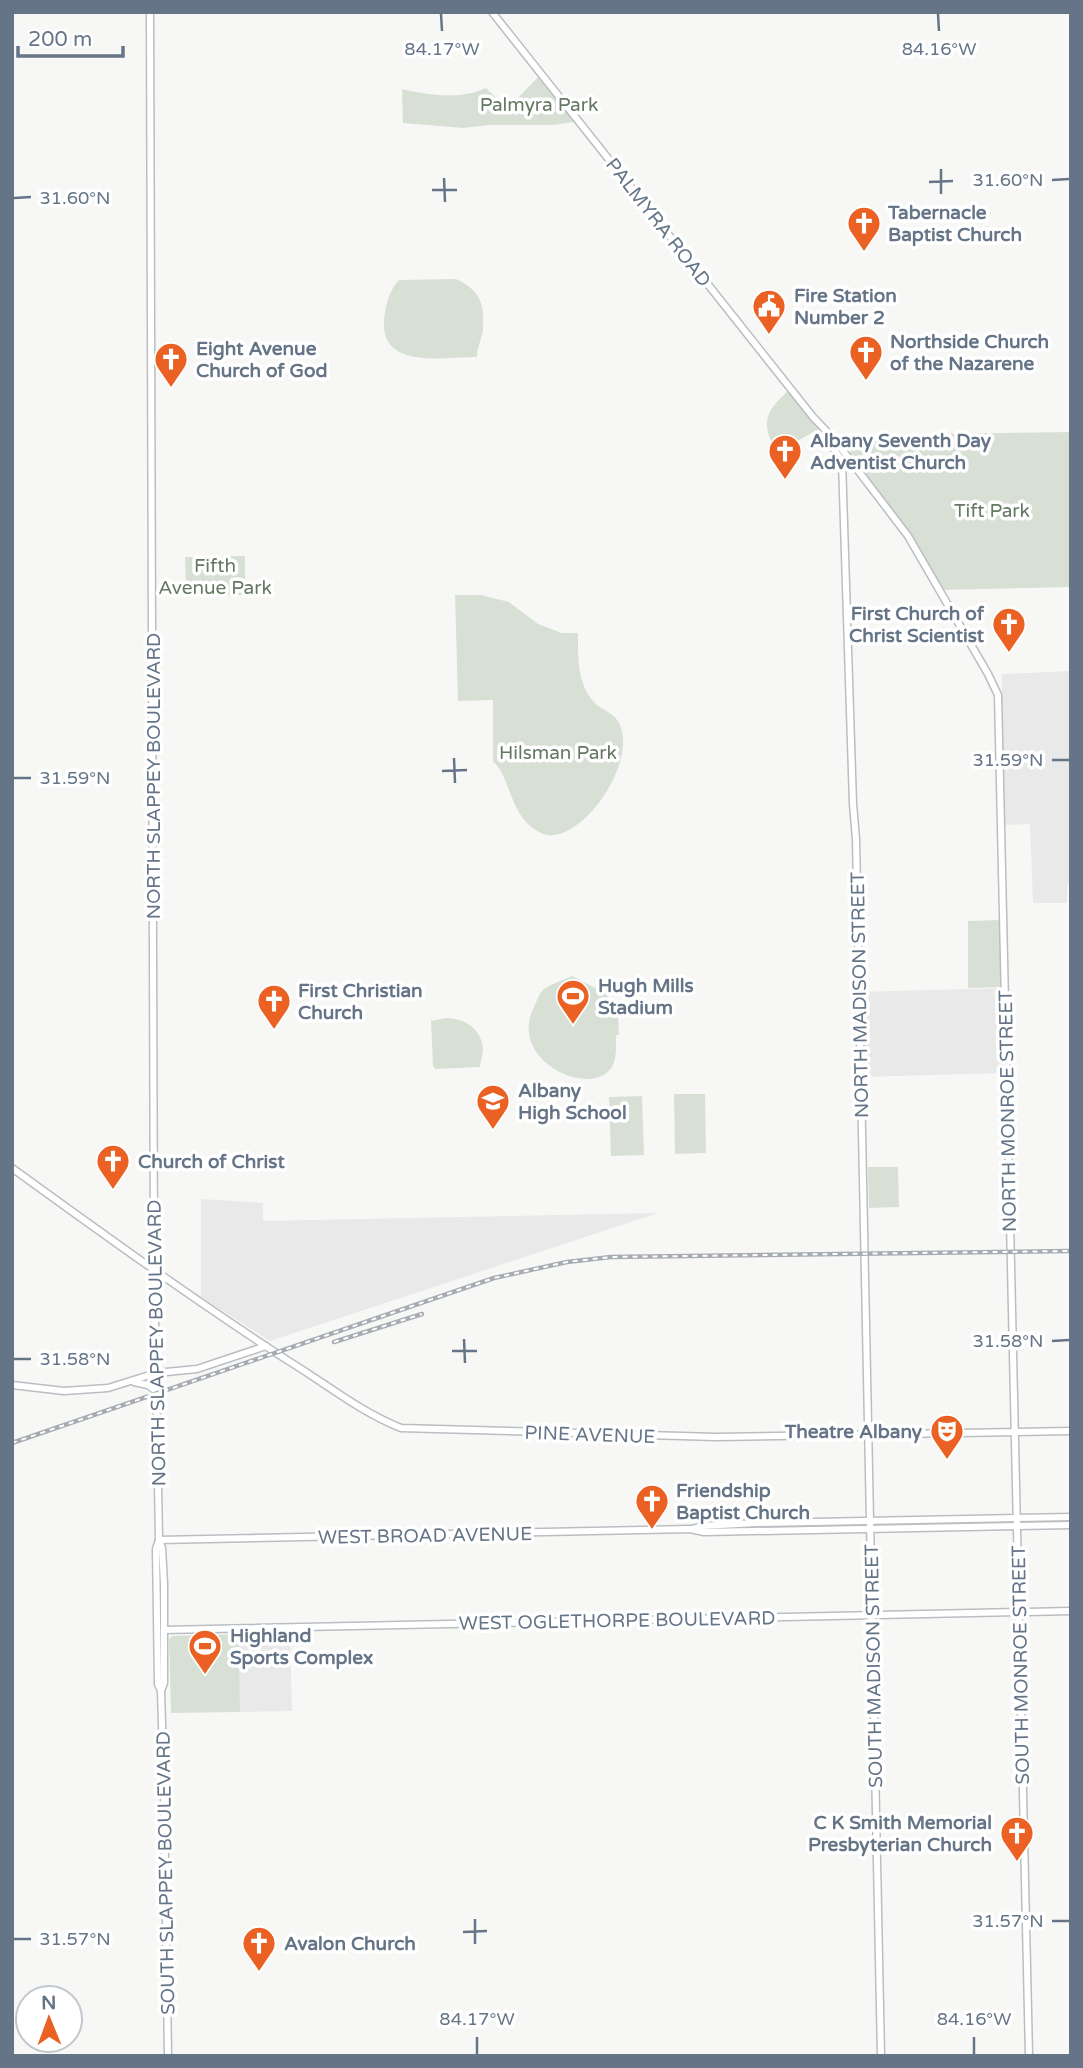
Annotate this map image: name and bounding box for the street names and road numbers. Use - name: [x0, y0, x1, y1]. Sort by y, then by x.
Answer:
- street label: PALMYRA ROAD: [601, 154, 715, 291]
- street label: NORTH SLAPPEY BOULEVARD: [143, 633, 165, 919]
- street label: NORTH MADISON STREET: [847, 871, 873, 1118]
- street label: NORTH MONROE STREET: [995, 989, 1021, 1232]
- street label: NORTH SLAPPEY BOULEVARD: [144, 1199, 170, 1486]
- street label: PINE AVENUE: [524, 1422, 656, 1448]
- street label: WEST BROAD AVENUE: [318, 1523, 532, 1549]
- street label: SOUTH MADISON STREET: [861, 1543, 887, 1788]
- street label: SOUTH MONROE STREET: [1008, 1545, 1034, 1785]
- street label: WEST OGLETHORPE BOULEVARD: [458, 1607, 776, 1635]
- street label: SOUTH SLAPPEY BOULEVARD: [153, 1731, 179, 2015]

